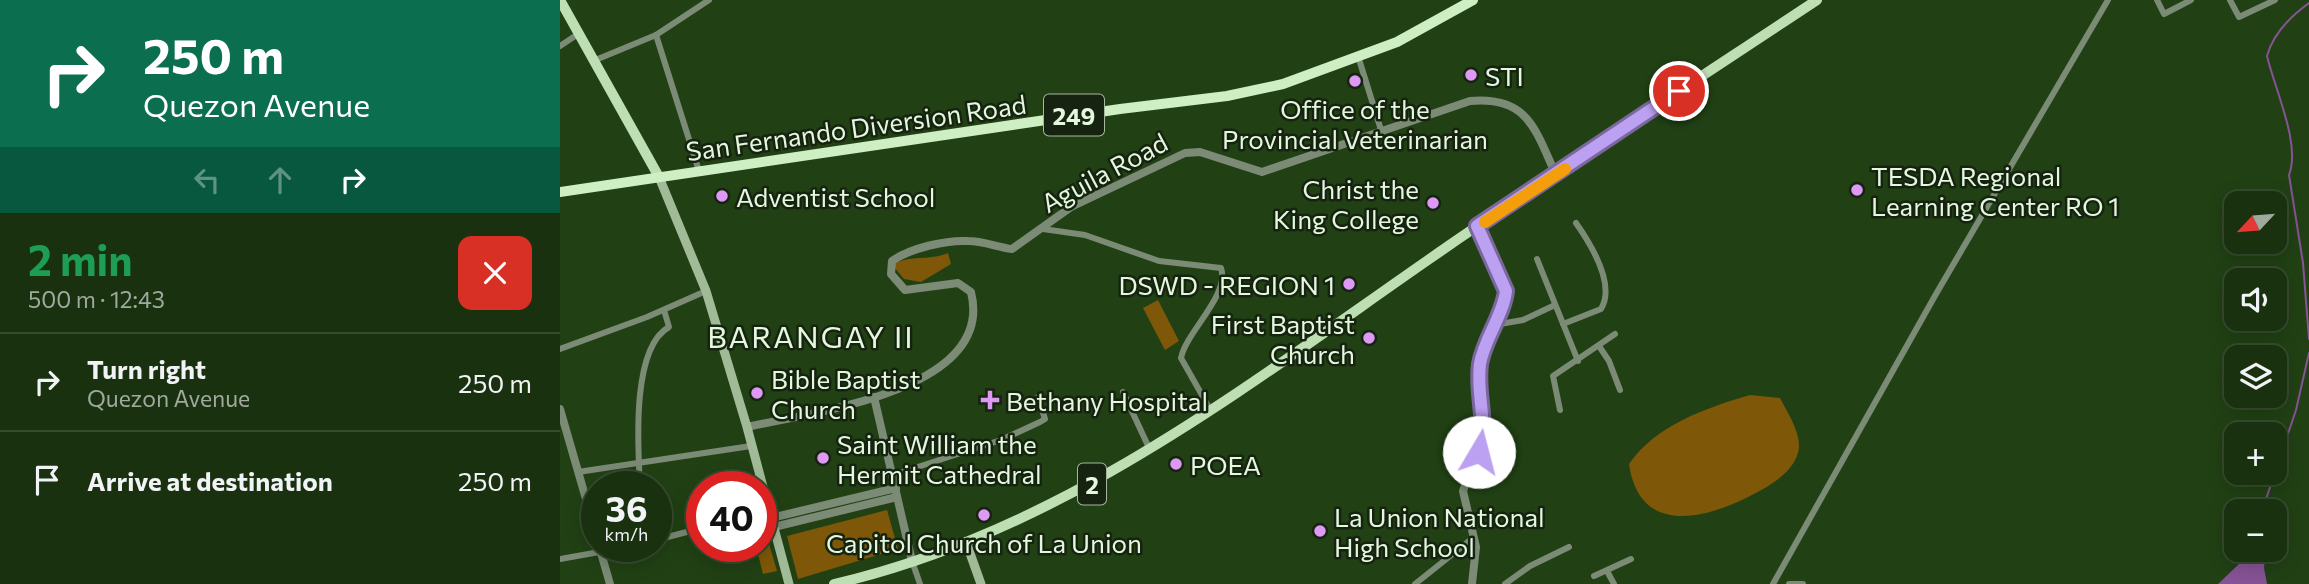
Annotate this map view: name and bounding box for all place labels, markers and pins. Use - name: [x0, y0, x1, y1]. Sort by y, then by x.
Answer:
- place label: STI: [1485, 60, 1524, 91]
- pin: [1649, 61, 1709, 121]
- marker: STI: [1463, 67, 1479, 83]
- marker: Office of the Provincial Veterinarian: [1347, 73, 1363, 89]
- place label: Office of the Provincial Veterinarian: [1222, 93, 1488, 154]
- place label: TESDA Regional Learning Center RO 1: [1871, 160, 2119, 221]
- place label: Christ the King College: [1273, 173, 1419, 234]
- place label: Adventist School: [736, 181, 935, 212]
- marker: TESDA Regional Learning Center RO 1: [1849, 182, 1865, 198]
- marker: Adventist School: [714, 188, 730, 204]
- marker: Christ the King College: [1425, 195, 1441, 211]
- place label: DSWD - REGION 1: [1118, 269, 1335, 300]
- marker: DSWD - REGION 1: [1341, 276, 1357, 292]
- place label: First Baptist Church: [1211, 308, 1355, 369]
- marker: First Baptist Church: [1361, 330, 1377, 346]
- place label: Bible Baptist Church: [771, 363, 920, 424]
- marker: Bible Baptist Church: [749, 385, 765, 401]
- place label: Bethany Hospital: [1006, 385, 1208, 416]
- marker: Bethany Hospital: [980, 390, 1000, 410]
- place label: Saint William the Hermit Cathedral: [837, 428, 1042, 489]
- place label: POEA: [1190, 449, 1261, 480]
- marker: Saint William the Hermit Cathedral: [815, 450, 831, 466]
- marker: POEA: [1168, 456, 1184, 472]
- place label: La Union National High School: [1334, 501, 1545, 562]
- marker: Capitol Church of La Union: [976, 507, 992, 523]
- marker: La Union National High School: [1312, 523, 1328, 539]
- place label: Capitol Church of La Union: [826, 527, 1142, 558]

